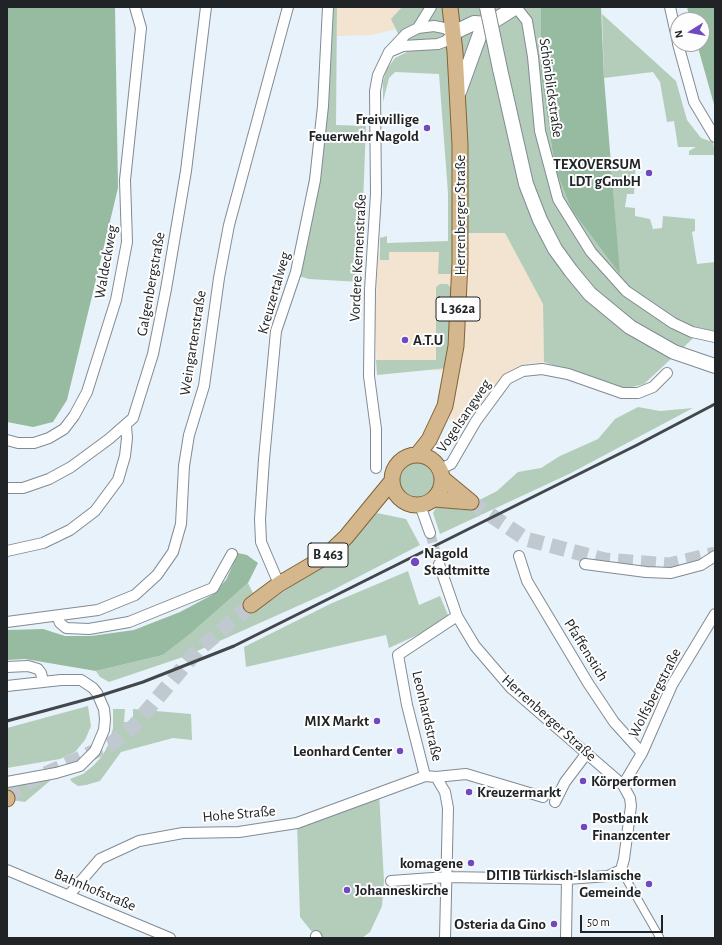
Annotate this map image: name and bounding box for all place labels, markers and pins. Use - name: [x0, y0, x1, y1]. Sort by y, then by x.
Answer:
- place label: Freiwillige Feuerwehr Nagold: [308, 110, 419, 145]
- marker: Freiwillige Feuerwehr Nagold: [422, 123, 432, 133]
- place label: TEXOVERSUM LDT gGmbH: [553, 155, 641, 190]
- marker: TEXOVERSUM LDT gGmbH: [644, 168, 654, 178]
- place label: A.T.U: [413, 331, 443, 349]
- marker: A.T.U: [400, 335, 410, 345]
- place label: Nagold Stadtmitte: [424, 544, 490, 579]
- marker: Nagold Stadtmitte: [409, 556, 421, 568]
- place label: MIX Markt: [305, 712, 369, 730]
- marker: MIX Markt: [372, 716, 382, 726]
- place label: Leonhard Center: [293, 742, 392, 760]
- marker: Leonhard Center: [395, 746, 405, 756]
- place label: Körperformen: [591, 772, 676, 790]
- marker: Körperformen: [578, 776, 588, 786]
- place label: Kreuzermarkt: [477, 783, 561, 801]
- marker: Kreuzermarkt: [464, 787, 474, 797]
- place label: Postbank Finanzcenter: [592, 809, 670, 844]
- marker: Postbank Finanzcenter: [579, 822, 589, 832]
- place label: komagene: [400, 854, 463, 872]
- marker: komagene: [466, 858, 476, 868]
- place label: DITIB Türkisch-Islamische Gemeinde: [486, 866, 641, 901]
- marker: DITIB Türkisch-Islamische Gemeinde: [644, 879, 654, 889]
- place label: Johanneskirche: [355, 881, 448, 899]
- marker: Johanneskirche: [342, 885, 352, 895]
- place label: Osteria da Gino: [454, 915, 546, 933]
- marker: Osteria da Gino: [549, 919, 559, 929]

